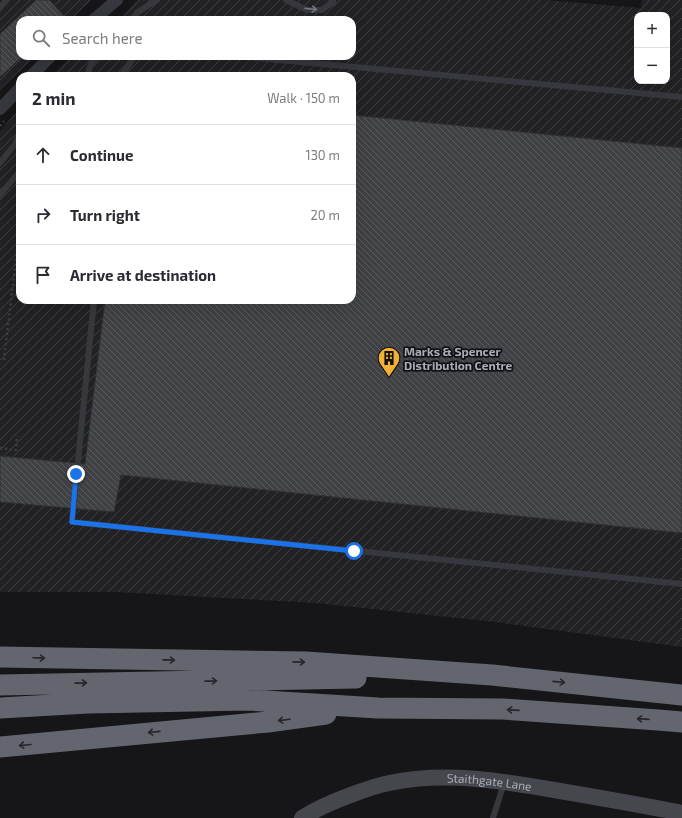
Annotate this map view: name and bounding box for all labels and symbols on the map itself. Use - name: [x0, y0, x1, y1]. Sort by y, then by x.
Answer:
- one-way arrow: [304, 5, 317, 13]
- place label: Marks & Spencer Distribution Centre: [404, 344, 513, 372]
- building icon: Marks & Spencer Distribution Centre: [376, 345, 402, 378]
- route end: [67, 465, 85, 483]
- route start: [345, 542, 363, 560]
- one-way arrow: [32, 654, 45, 662]
- one-way arrow: [162, 656, 175, 664]
- one-way arrow: [292, 658, 305, 666]
- one-way arrow: [204, 677, 217, 685]
- one-way arrow: [552, 679, 565, 686]
- one-way arrow: [74, 680, 87, 687]
- one-way arrow: [507, 707, 520, 714]
- one-way arrow: [637, 715, 650, 722]
- one-way arrow: [278, 716, 291, 724]
- one-way arrow: [148, 728, 161, 736]
- one-way arrow: [19, 742, 32, 749]
- street label: Staithgate Lane: [447, 771, 533, 793]

